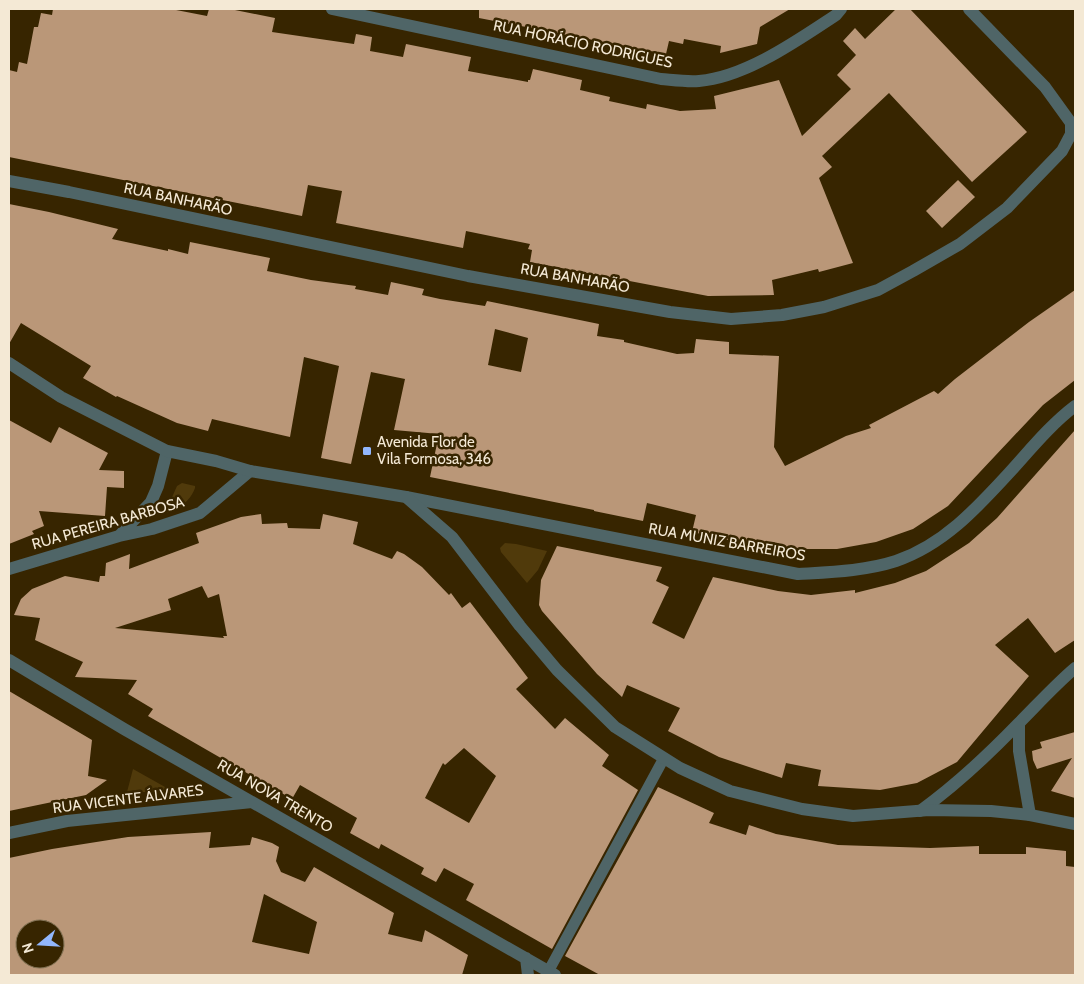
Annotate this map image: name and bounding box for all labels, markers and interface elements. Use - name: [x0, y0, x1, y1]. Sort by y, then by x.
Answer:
- street label: RUA HORÁCIO RODRIGUES: [492, 15, 675, 72]
- street label: RUA BANHARÃO: [122, 179, 234, 219]
- street label: RUA BANHARÃO: [519, 260, 631, 296]
- place label: Avenida Flor de Vila Formosa, 346: [377, 433, 491, 468]
- marker: Avenida Flor de Vila Formosa, 346: [361, 445, 373, 457]
- street label: RUA PEREIRA BARBOSA: [30, 492, 187, 553]
- street label: RUA MUNIZ BARREIROS: [647, 519, 807, 565]
- street label: RUA NOVA TRENTO: [214, 756, 336, 836]
- street label: RUA VICENTE ÁLVARES: [51, 780, 205, 817]
- north arrow: [15, 919, 65, 969]
- text: N: [18, 941, 38, 956]

